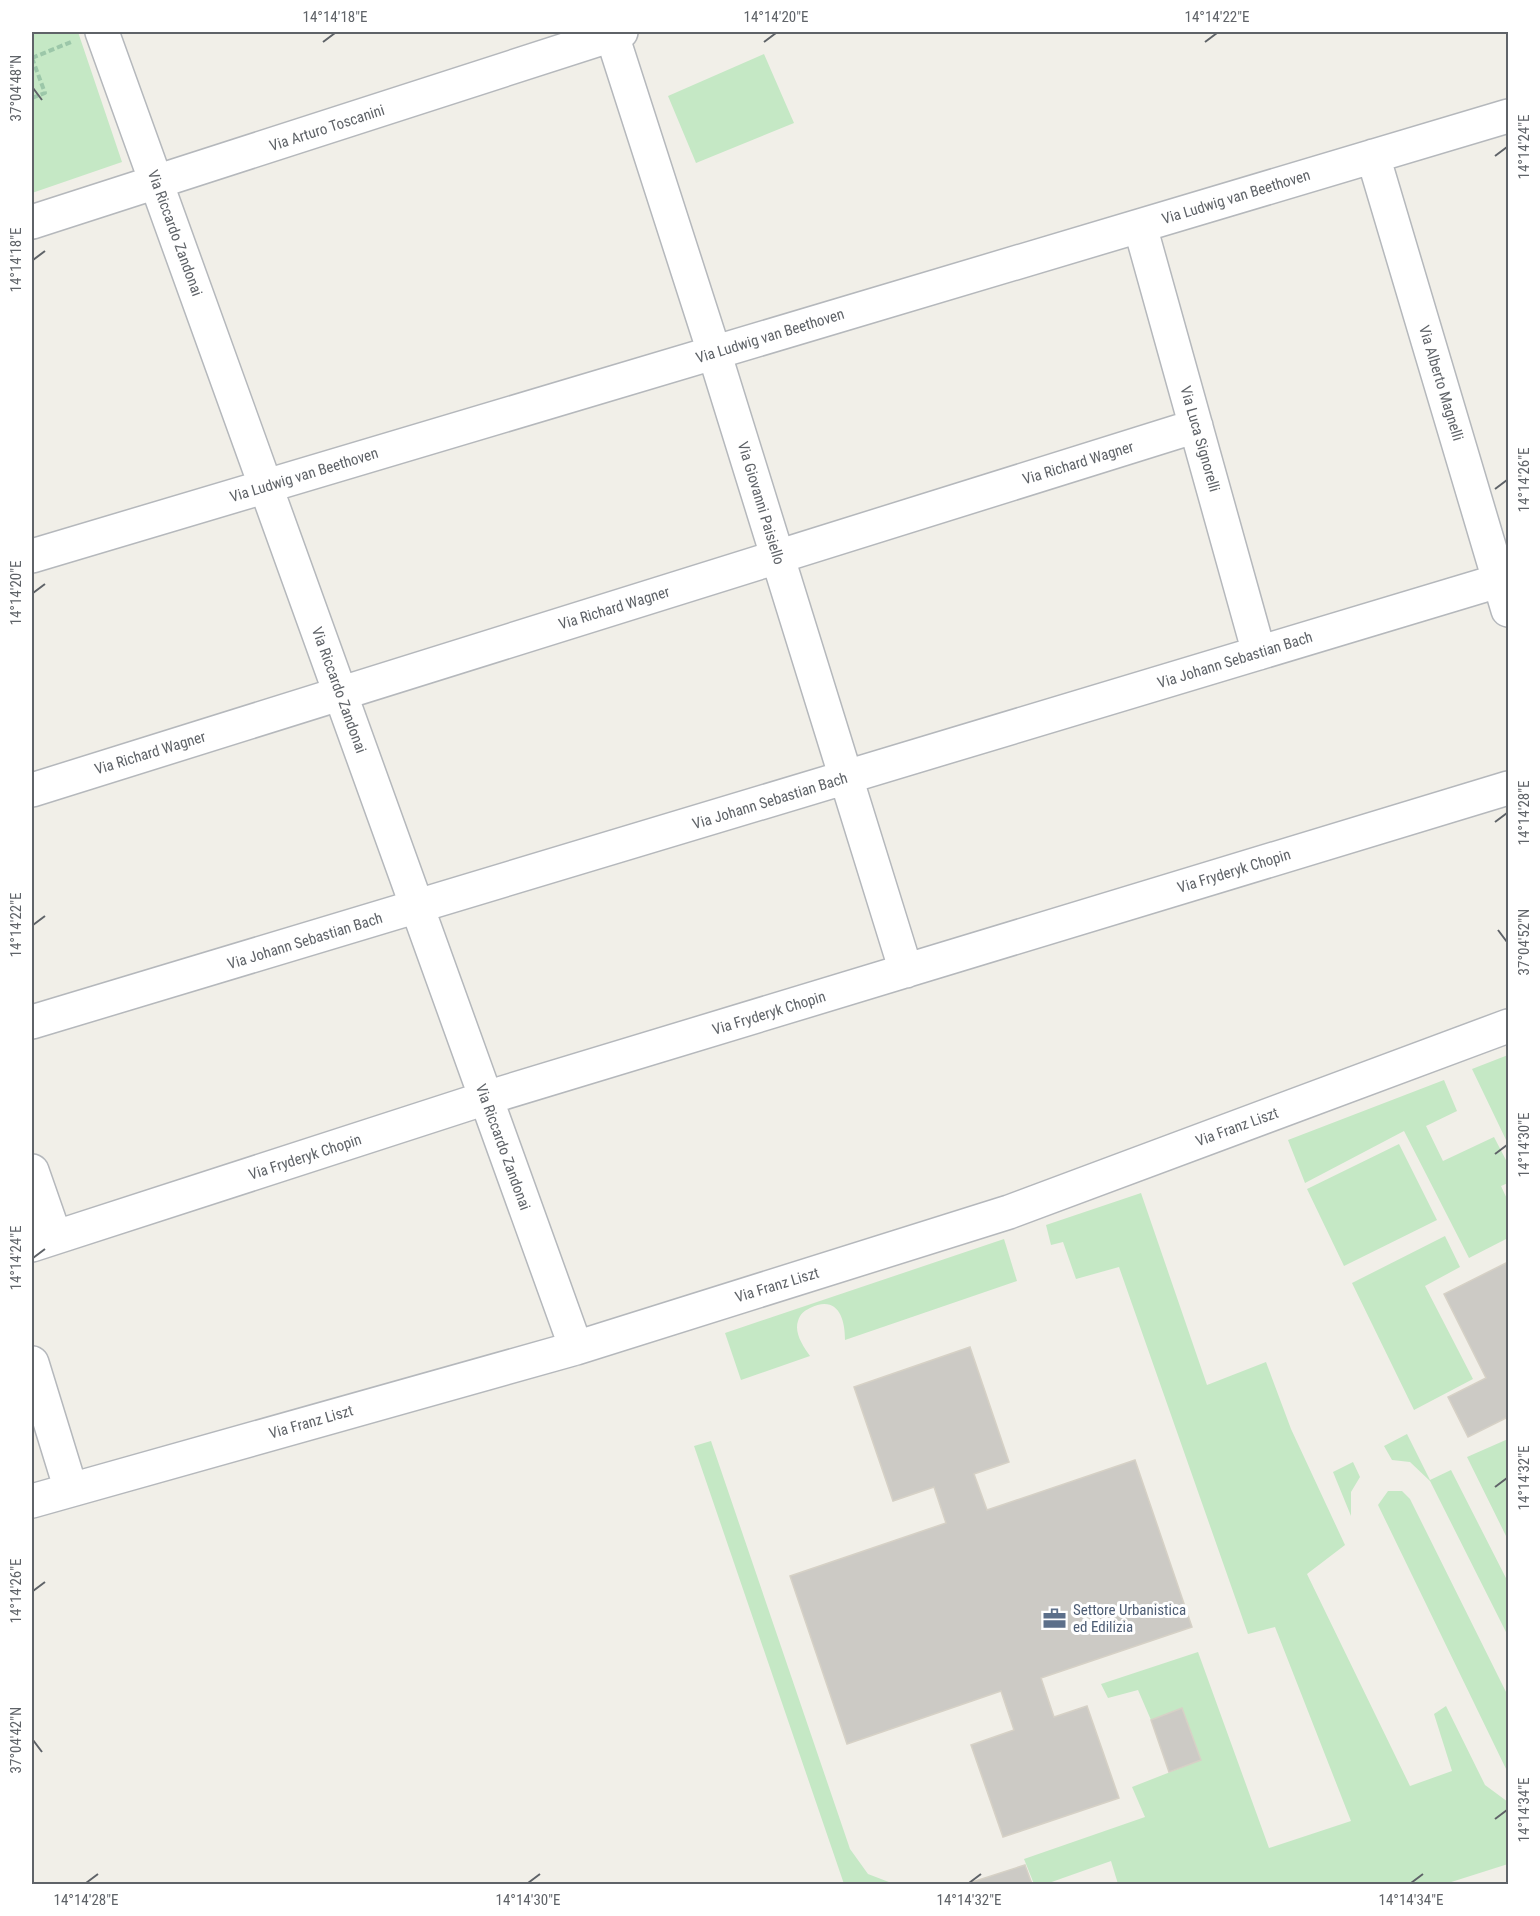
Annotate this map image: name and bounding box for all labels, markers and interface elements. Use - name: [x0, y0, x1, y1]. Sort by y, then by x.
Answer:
- text: 14°14'18"E: [303, 8, 367, 26]
- text: 14°14'20"E: [744, 8, 808, 26]
- text: 14°14'22"E: [1185, 8, 1249, 26]
- text: 37°04'48"N: [7, 55, 25, 121]
- street label: Via Arturo Toscanini: [267, 101, 387, 155]
- text: 14°14'24"E: [1515, 115, 1533, 179]
- street label: Via Ludwig van Beethoven: [1160, 166, 1312, 228]
- street label: Via Riccardo Zandonai: [144, 167, 206, 299]
- text: 14°14'18"E: [7, 228, 25, 292]
- street label: Via Ludwig van Beethoven: [694, 305, 846, 367]
- street label: Via Alberto Magnelli: [1415, 323, 1467, 443]
- street label: Via Luca Signorelli: [1176, 384, 1224, 494]
- street label: Via Richard Wagner: [1020, 437, 1136, 488]
- street label: Via Giovanni Paisiello: [734, 439, 788, 567]
- street label: Via Ludwig van Beethoven: [228, 444, 380, 506]
- text: 14°14'26"E: [1515, 448, 1533, 512]
- text: 14°14'20"E: [7, 561, 25, 625]
- street label: Via Richard Wagner: [556, 582, 672, 633]
- street label: Via Riccardo Zandonai: [308, 624, 370, 756]
- street label: Via Johann Sebastian Bach: [1155, 628, 1315, 692]
- street label: Via Richard Wagner: [92, 727, 208, 778]
- street label: Via Johann Sebastian Bach: [690, 769, 850, 833]
- text: 14°14'28"E: [1515, 781, 1533, 845]
- street label: Via Fryderyk Chopin: [1175, 845, 1293, 897]
- text: 14°14'22"E: [7, 893, 25, 957]
- street label: Via Johann Sebastian Bach: [225, 909, 385, 973]
- text: 37°04'52"N: [1515, 909, 1533, 975]
- street label: Via Fryderyk Chopin: [710, 987, 828, 1039]
- street label: Via Riccardo Zandonai: [472, 1081, 534, 1213]
- street label: Via Franz Liszt: [1193, 1104, 1281, 1150]
- text: 14°14'30"E: [1515, 1113, 1533, 1177]
- street label: Via Fryderyk Chopin: [246, 1130, 364, 1184]
- text: 14°14'24"E: [7, 1226, 25, 1290]
- street label: Via Franz Liszt: [733, 1264, 821, 1306]
- street label: Via Franz Liszt: [267, 1401, 355, 1443]
- text: 14°14'32"E: [1515, 1446, 1533, 1510]
- text: 14°14'26"E: [7, 1559, 25, 1623]
- place label: Settore Urbanistica ed Edilizia: [1073, 1601, 1186, 1636]
- office icon: Settore Urbanistica ed Edilizia: [1042, 1606, 1068, 1632]
- text: 37°04'42"N: [7, 1707, 25, 1773]
- text: 14°14'34"E: [1515, 1778, 1533, 1842]
- text: 14°14'28"E: [54, 1891, 118, 1909]
- text: 14°14'30"E: [496, 1891, 560, 1909]
- text: 14°14'32"E: [937, 1891, 1001, 1909]
- text: 14°14'34"E: [1379, 1891, 1443, 1909]

